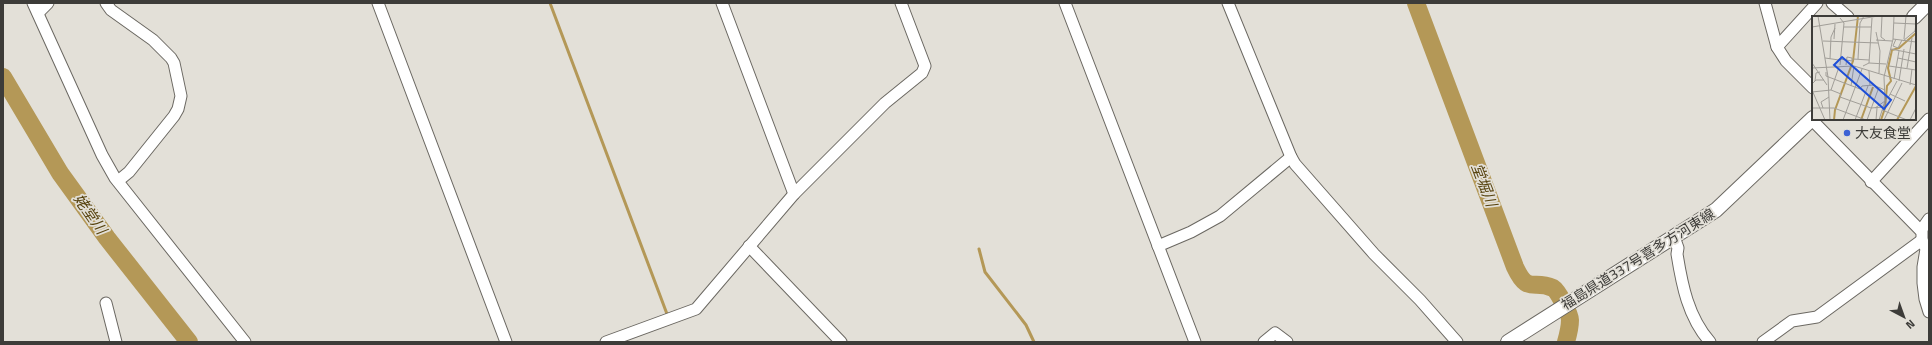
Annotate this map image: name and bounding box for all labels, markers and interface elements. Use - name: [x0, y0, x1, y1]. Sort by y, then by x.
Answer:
- inset map: [1812, 16, 1916, 120]
- place label: 大友食堂: [1855, 122, 1911, 143]
- marker: 大友食堂: [1842, 128, 1852, 138]
- water label: 堂堀川: [1466, 160, 1504, 212]
- water label: 姥堂川: [68, 189, 114, 240]
- street label: 福島県道337号喜多方河東線: [1557, 203, 1719, 315]
- north arrow: [1884, 297, 1924, 337]
- text: N: [1902, 316, 1919, 333]

